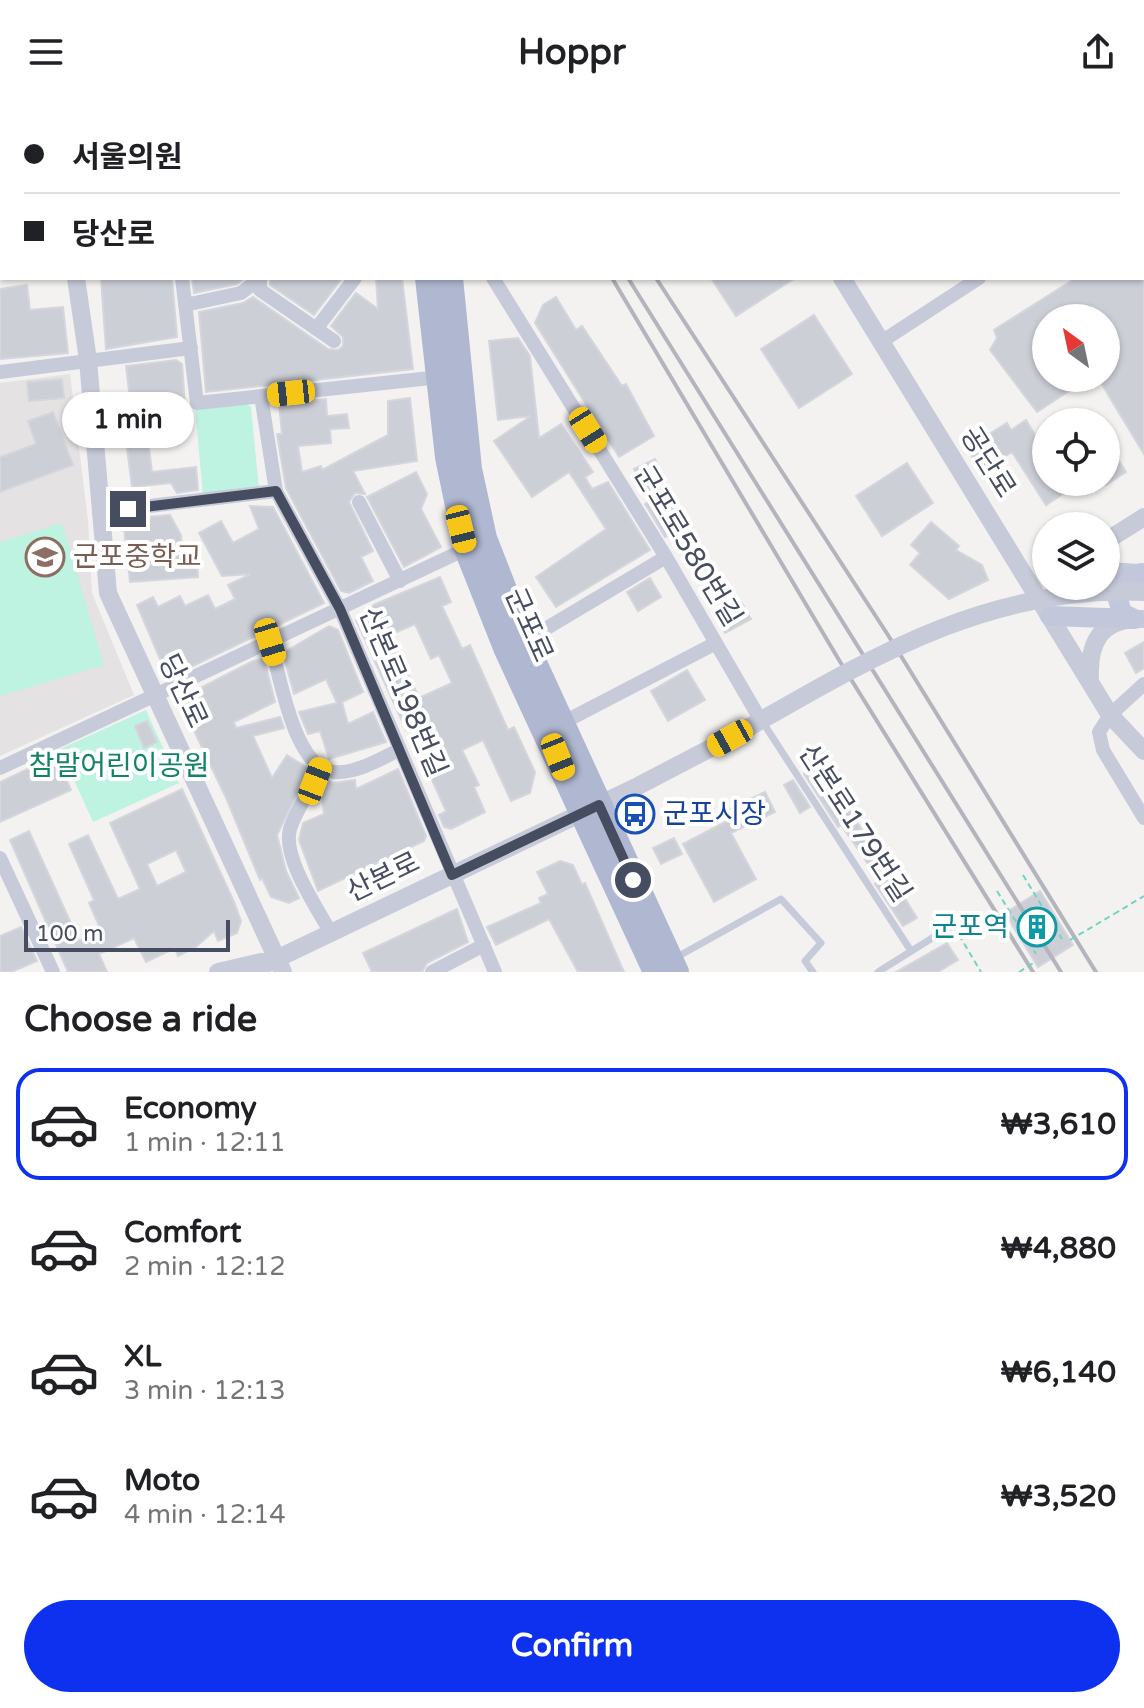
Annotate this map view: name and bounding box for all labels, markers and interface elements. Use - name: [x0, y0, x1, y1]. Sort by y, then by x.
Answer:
- icon: menu: [24, 30, 68, 74]
- icon: share: [1076, 30, 1120, 74]
- text: Hoppr: [518, 31, 626, 74]
- text: 서울의원: [72, 139, 182, 176]
- text: 당산로: [72, 216, 155, 253]
- north arrow: [1032, 304, 1120, 392]
- map controls: [1032, 304, 1120, 600]
- car: [266, 379, 316, 407]
- callout: 1 min: [62, 393, 194, 449]
- car: [565, 403, 611, 457]
- text: 1 min: [93, 404, 163, 435]
- button: locate: [1032, 408, 1120, 496]
- street label: 공단로: [953, 420, 1023, 504]
- street label: 군포로580번길: [627, 459, 749, 633]
- route end: [110, 491, 146, 527]
- car: [444, 503, 478, 555]
- button: layers: [1032, 512, 1120, 600]
- school or university icon: 군포중학교: [24, 536, 66, 578]
- place label: 군포중학교: [73, 540, 202, 574]
- street label: 군포로: [498, 583, 560, 667]
- street label: 산본로198번길: [352, 602, 454, 782]
- car: [252, 616, 288, 668]
- street label: 당산로: [151, 649, 215, 733]
- car: [703, 716, 757, 760]
- car: [538, 730, 578, 784]
- street label: 산본로179번길: [791, 738, 919, 908]
- park label: 참말어린이공원: [29, 749, 209, 783]
- car: [295, 754, 335, 808]
- bus stop icon: 군포시장: [614, 793, 656, 835]
- place label: 군포시장: [663, 797, 766, 831]
- street label: 산본로: [341, 845, 425, 909]
- route start: [615, 862, 651, 898]
- building icon: 군포역: [1016, 906, 1058, 948]
- place label: 군포역: [932, 910, 1009, 944]
- scale bar: [24, 916, 230, 952]
- text: 100 m: [36, 921, 103, 947]
- text: Choose a ride: [24, 998, 257, 1041]
- icon: car: [28, 1088, 100, 1160]
- text: Economy: [124, 1090, 257, 1127]
- text: ₩3,610: [1000, 1106, 1116, 1143]
- text: 1 min · 12:11: [124, 1127, 286, 1158]
- icon: car: [28, 1212, 100, 1284]
- text: Comfort: [124, 1214, 242, 1251]
- text: ₩4,880: [1001, 1230, 1116, 1267]
- text: 2 min · 12:12: [124, 1251, 286, 1282]
- icon: car: [28, 1336, 100, 1408]
- text: XL: [124, 1338, 161, 1375]
- text: ₩6,140: [1000, 1354, 1116, 1391]
- text: 3 min · 12:13: [124, 1375, 286, 1406]
- icon: car: [28, 1460, 100, 1532]
- text: Moto: [124, 1462, 200, 1499]
- text: ₩3,520: [1000, 1478, 1116, 1515]
- text: 4 min · 12:14: [124, 1499, 286, 1530]
- button: Confirm: [24, 1600, 1120, 1692]

